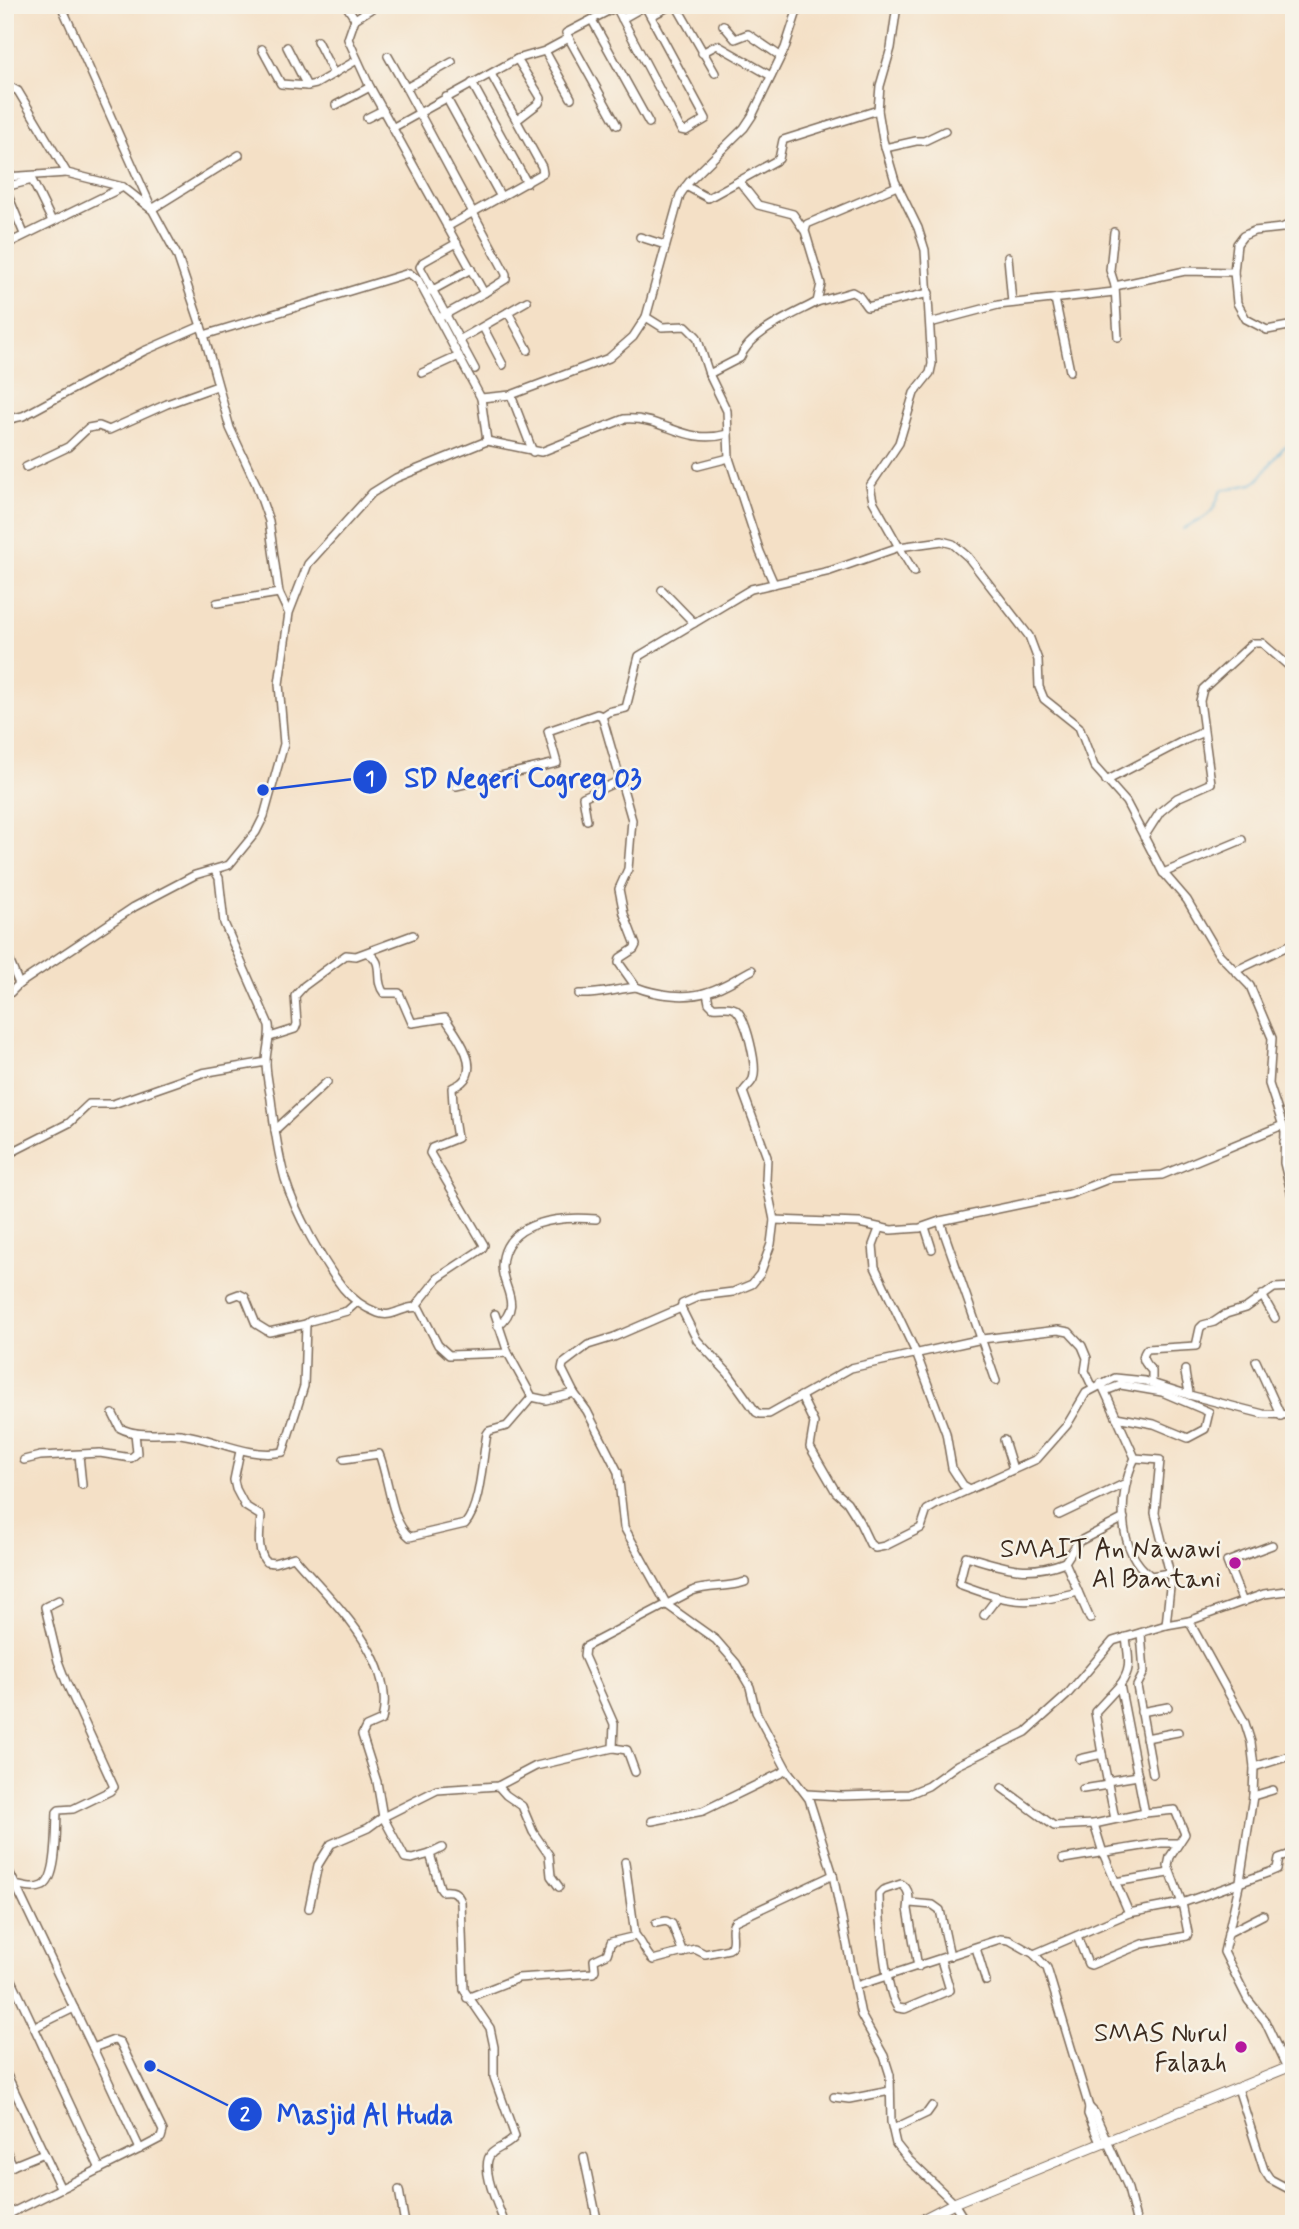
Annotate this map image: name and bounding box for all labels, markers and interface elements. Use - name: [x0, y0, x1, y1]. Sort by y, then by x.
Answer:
- callout: SD Negeri Cogreg 03: [352, 753, 659, 802]
- text: SD Negeri Cogreg 03: [404, 761, 642, 801]
- text: 1: [365, 765, 375, 793]
- place label: SMAIT An Nawawi Al Bantani: [1000, 1533, 1221, 1597]
- marker: SMAIT An Nawawi Al Bantani: [1227, 1555, 1243, 1571]
- place label: SMAS Nurul Falaah: [1094, 2017, 1227, 2081]
- marker: SMAS Nurul Falaah: [1233, 2039, 1249, 2055]
- callout: Masjid Al Huda: [227, 2089, 468, 2138]
- text: Masjid Al Huda: [277, 2098, 453, 2135]
- text: 2: [240, 2101, 251, 2129]

